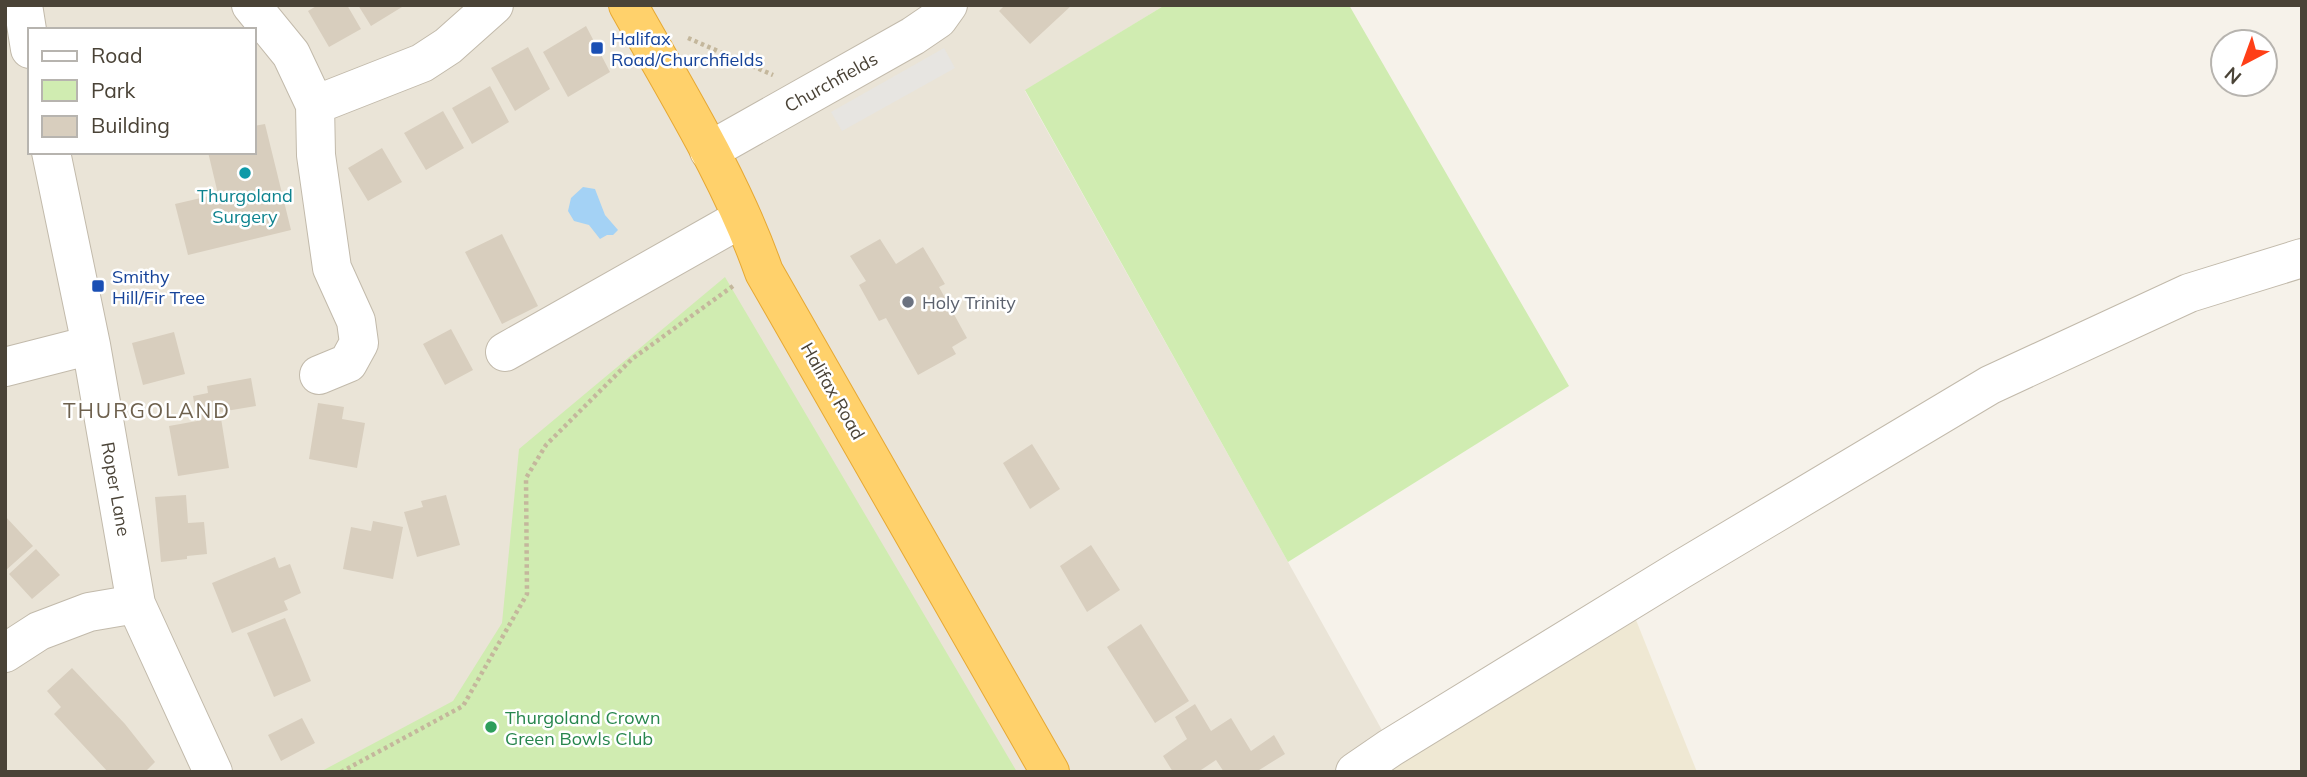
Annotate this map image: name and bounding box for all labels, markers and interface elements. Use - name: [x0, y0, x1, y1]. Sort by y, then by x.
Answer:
- place label: Halifax Road/Churchfields: [611, 27, 763, 71]
- legend: [28, 28, 256, 154]
- north arrow: [2209, 28, 2279, 98]
- marker: Halifax Road/Churchfields: [589, 40, 605, 56]
- text: Road: [91, 42, 142, 68]
- street label: Churchfields: [780, 47, 882, 117]
- text: N: [2220, 62, 2246, 90]
- text: Park: [91, 77, 135, 103]
- text: Building: [91, 112, 170, 138]
- marker: Thurgoland Surgery: [237, 165, 253, 181]
- place label: Thurgoland Surgery: [197, 184, 293, 228]
- place label: Smithy Hill/Fir Tree: [112, 265, 205, 309]
- marker: Smithy Hill/Fir Tree: [90, 278, 106, 294]
- place label: Holy Trinity: [922, 291, 1016, 314]
- marker: Holy Trinity: [900, 294, 916, 310]
- street label: Halifax Road: [796, 338, 870, 444]
- district label: THURGOLAND: [63, 397, 231, 423]
- street label: Roper Lane: [96, 440, 136, 538]
- place label: Thurgoland Crown Green Bowls Club: [505, 706, 661, 750]
- marker: Thurgoland Crown Green Bowls Club: [483, 719, 499, 735]

